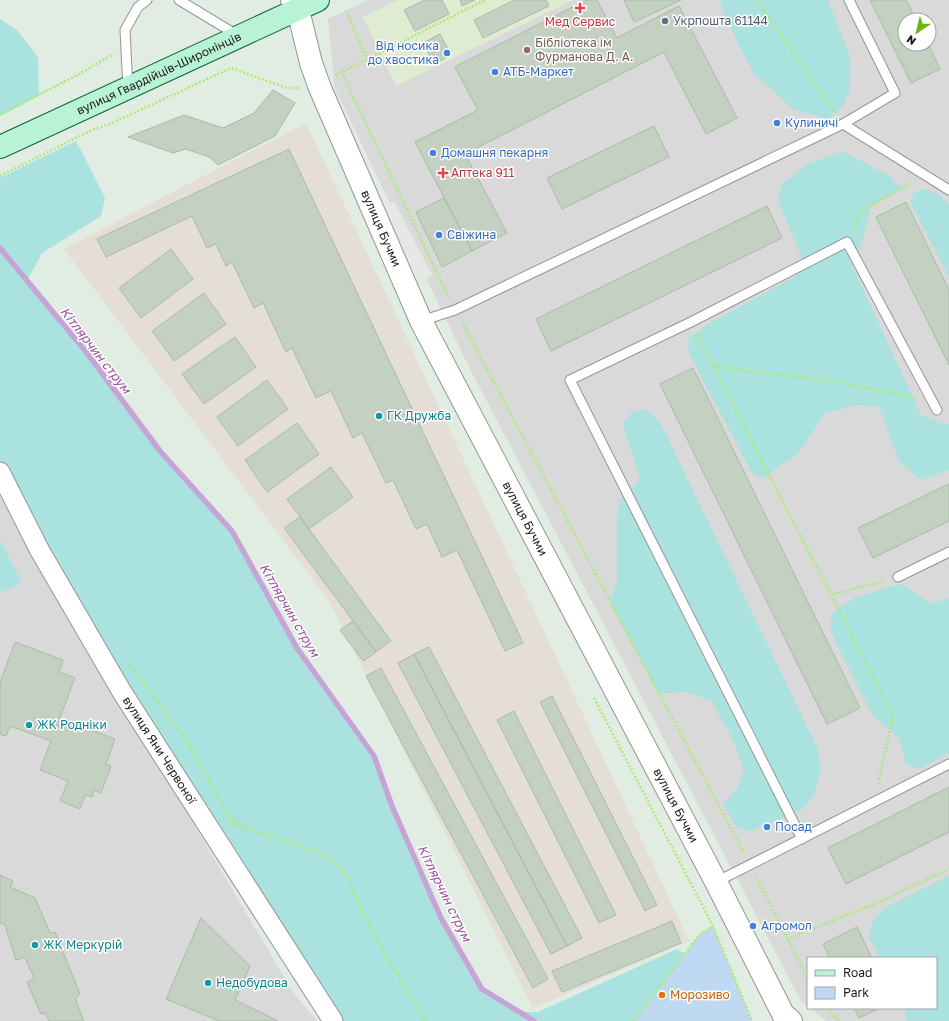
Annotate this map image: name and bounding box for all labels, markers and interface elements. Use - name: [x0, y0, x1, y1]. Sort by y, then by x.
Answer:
- marker: Мед Сервис: [575, 3, 585, 13]
- north arrow: [897, 12, 937, 52]
- place label: Укрпошта 61144: [673, 13, 768, 28]
- place label: Мед Сервис: [545, 14, 616, 29]
- marker: Укрпошта 61144: [660, 16, 670, 26]
- street label: вулиця Гвардійців-Широнінців: [74, 29, 244, 118]
- text: N: [904, 33, 918, 48]
- place label: Бібліотека iм Фурманова Д. А.: [535, 35, 634, 64]
- place label: Від носика до хвостика: [368, 38, 439, 67]
- marker: Бібліотека iм Фурманова Д. А.: [522, 45, 532, 55]
- marker: Від носика до хвостика: [442, 48, 452, 58]
- place label: АТБ-Маркет: [503, 64, 574, 79]
- marker: АТБ-Маркет: [490, 67, 500, 77]
- place label: Кулиничі: [785, 115, 838, 130]
- marker: Кулиничі: [772, 118, 782, 128]
- place label: Домашня пекарня: [441, 145, 548, 160]
- marker: Домашня пекарня: [428, 148, 438, 158]
- place label: Аптека 911: [451, 165, 515, 180]
- marker: Аптека 911: [438, 168, 448, 178]
- street label: вулиця Бучми: [358, 188, 405, 269]
- place label: Свіжина: [447, 227, 496, 242]
- marker: Свіжина: [434, 230, 444, 240]
- water label: Кітлярчин струм: [57, 303, 136, 398]
- place label: ГК Дружба: [387, 408, 451, 423]
- marker: ГК Дружба: [374, 411, 384, 421]
- street label: вулиця Бучми: [500, 479, 551, 558]
- water label: Кітлярчин струм: [257, 560, 324, 661]
- street label: вулиця Яни Червоної: [120, 693, 200, 807]
- place label: ЖК Родніки: [37, 717, 107, 732]
- marker: ЖК Родніки: [24, 720, 34, 730]
- street label: вулиця Бучми: [650, 765, 702, 845]
- place label: Посад: [775, 819, 812, 834]
- marker: Посад: [762, 822, 772, 832]
- water label: Кітлярчин струм: [415, 842, 476, 945]
- place label: Агромол: [761, 918, 812, 933]
- marker: Агромол: [748, 921, 758, 931]
- place label: ЖК Меркурій: [43, 937, 122, 952]
- marker: ЖК Меркурій: [30, 940, 40, 950]
- legend: [807, 957, 937, 1009]
- text: Road: [843, 965, 872, 980]
- place label: Недобудова: [216, 975, 288, 990]
- marker: Недобудова: [203, 978, 213, 988]
- text: Park: [843, 985, 869, 1000]
- place label: Морозиво: [670, 987, 730, 1002]
- marker: Морозиво: [657, 990, 667, 1000]

